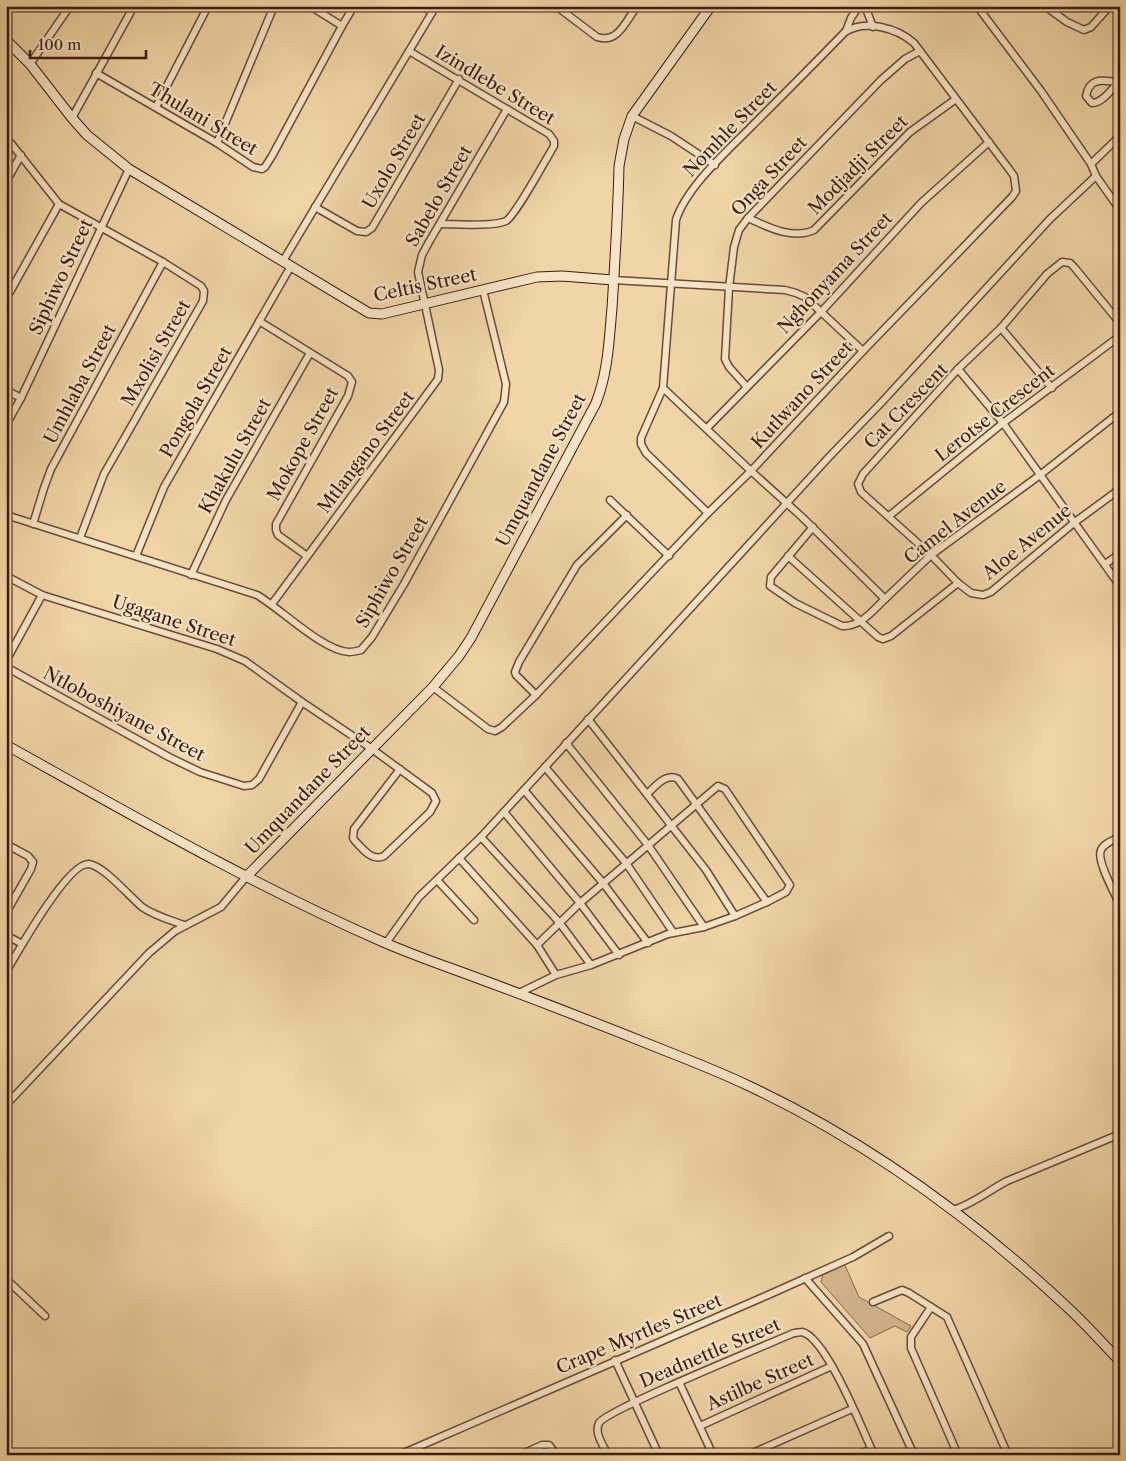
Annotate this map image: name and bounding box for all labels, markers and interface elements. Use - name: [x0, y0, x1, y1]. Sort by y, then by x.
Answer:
- scale bar: [30, 28, 146, 60]
- text: 100 m: [38, 35, 81, 54]
- street label: Izindlebe Street: [431, 41, 559, 130]
- street label: Nomhle Street: [679, 76, 782, 181]
- street label: Thulani Street: [145, 78, 262, 160]
- street label: Uxolo Street: [358, 109, 431, 213]
- street label: Modjadji Street: [804, 110, 913, 219]
- street label: Onga Street: [727, 131, 812, 220]
- street label: Sabelo Street: [401, 141, 477, 251]
- street label: Nghonyama Street: [773, 207, 897, 338]
- street label: Siphiwo Street: [25, 215, 98, 338]
- street label: Celtis Street: [371, 263, 479, 307]
- street label: Mxolisi Street: [117, 295, 196, 410]
- street label: Umhlaba Street: [39, 320, 121, 448]
- street label: Kutlwano Street: [747, 336, 858, 453]
- street label: Pongola Street: [155, 342, 237, 461]
- street label: Cat Crescent: [860, 358, 953, 454]
- street label: Lerotse Crescent: [931, 359, 1060, 467]
- street label: Mokope Street: [263, 383, 344, 505]
- street label: Mtlangano Street: [313, 386, 420, 517]
- street label: Umquandane Street: [491, 389, 591, 550]
- street label: Khakulu Street: [194, 394, 276, 518]
- street label: Camel Avenue: [900, 475, 1010, 569]
- street label: Aloe Avenue: [977, 500, 1076, 585]
- street label: Siphiwo Street: [351, 512, 433, 632]
- street label: Ugagane Street: [110, 591, 239, 651]
- street label: Ntloboshiyane Street: [39, 662, 209, 766]
- street label: Umquandane Street: [241, 721, 376, 859]
- street label: Crape Myrtles Street: [553, 1289, 726, 1379]
- street label: Deadnettle Street: [636, 1313, 784, 1393]
- street label: Astilbe Street: [702, 1348, 818, 1416]

